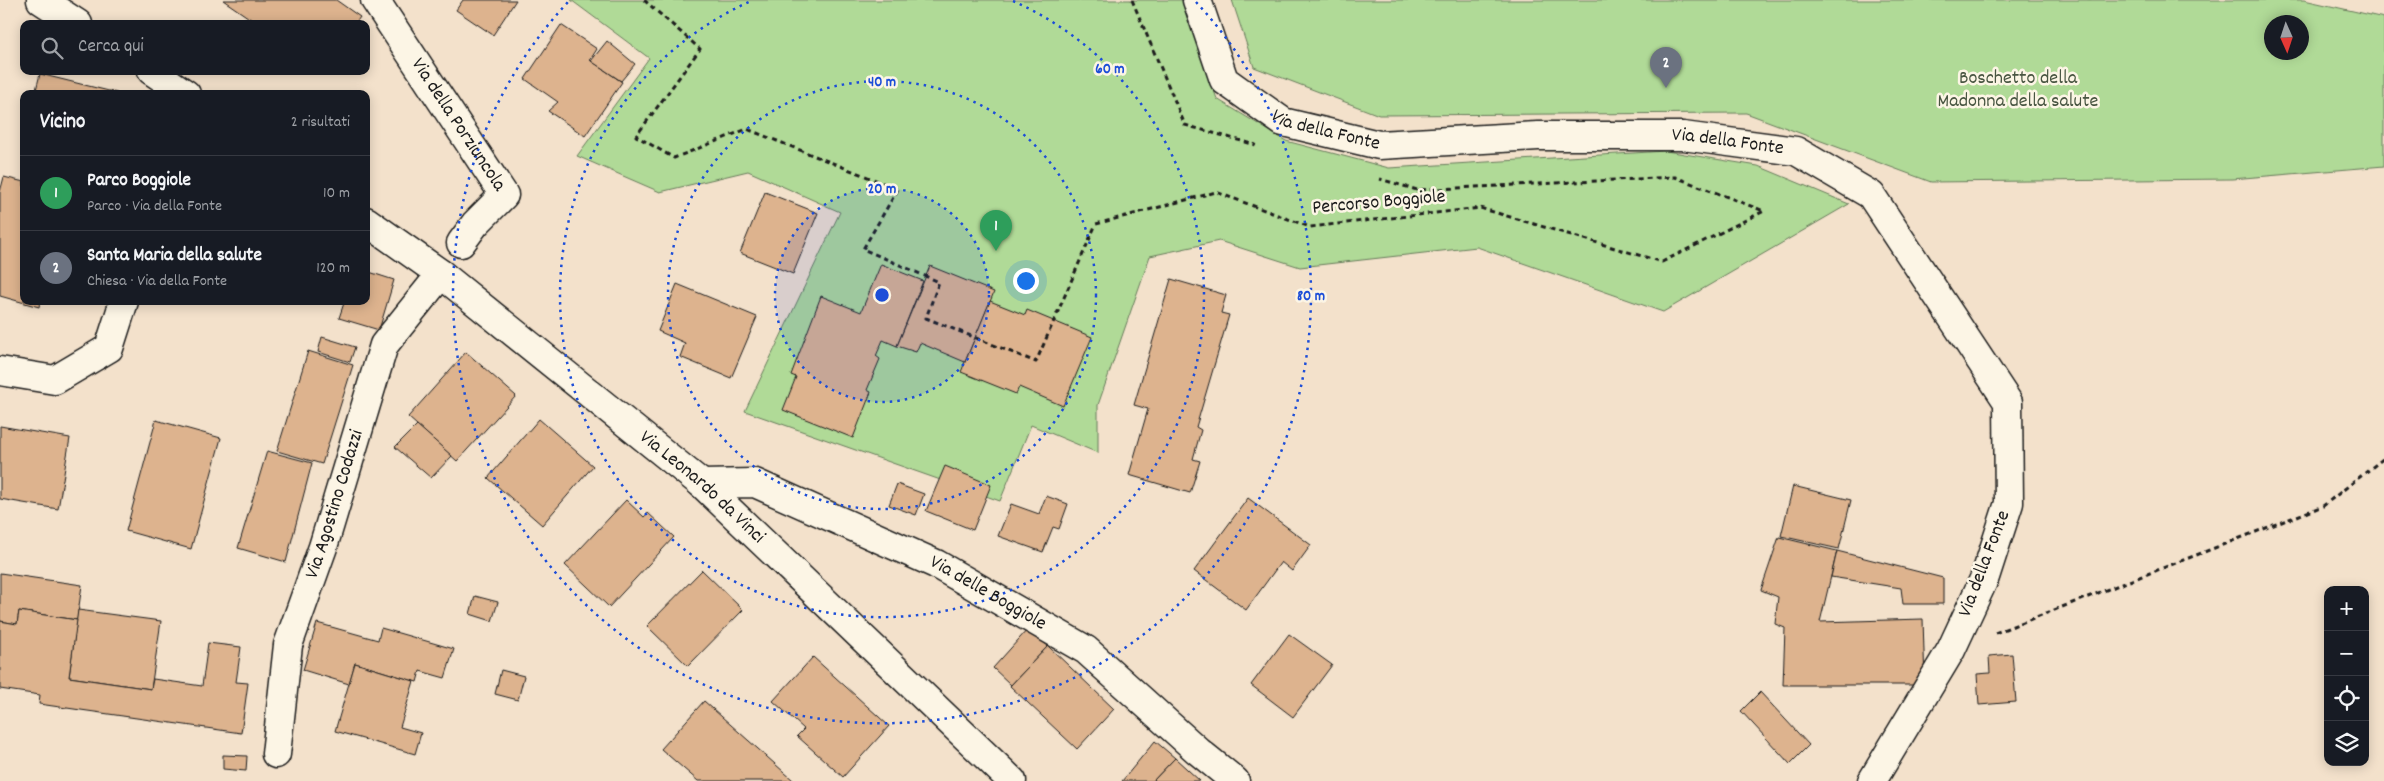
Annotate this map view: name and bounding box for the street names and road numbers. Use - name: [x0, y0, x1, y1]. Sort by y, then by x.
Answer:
- street label: Via della Porziuncola: [403, 53, 512, 198]
- street label: Via della Fonte: [1264, 103, 1383, 159]
- street label: Via della Fonte: [1672, 122, 1785, 163]
- street label: Percorso Boggiole: [1311, 183, 1447, 223]
- street label: Via Leonardo da Vinci: [633, 424, 771, 551]
- street label: Via Agostino Codazzi: [299, 426, 372, 583]
- street label: Via della Fonte: [1952, 506, 2018, 621]
- street label: Via delle Boggiole: [925, 549, 1052, 638]

